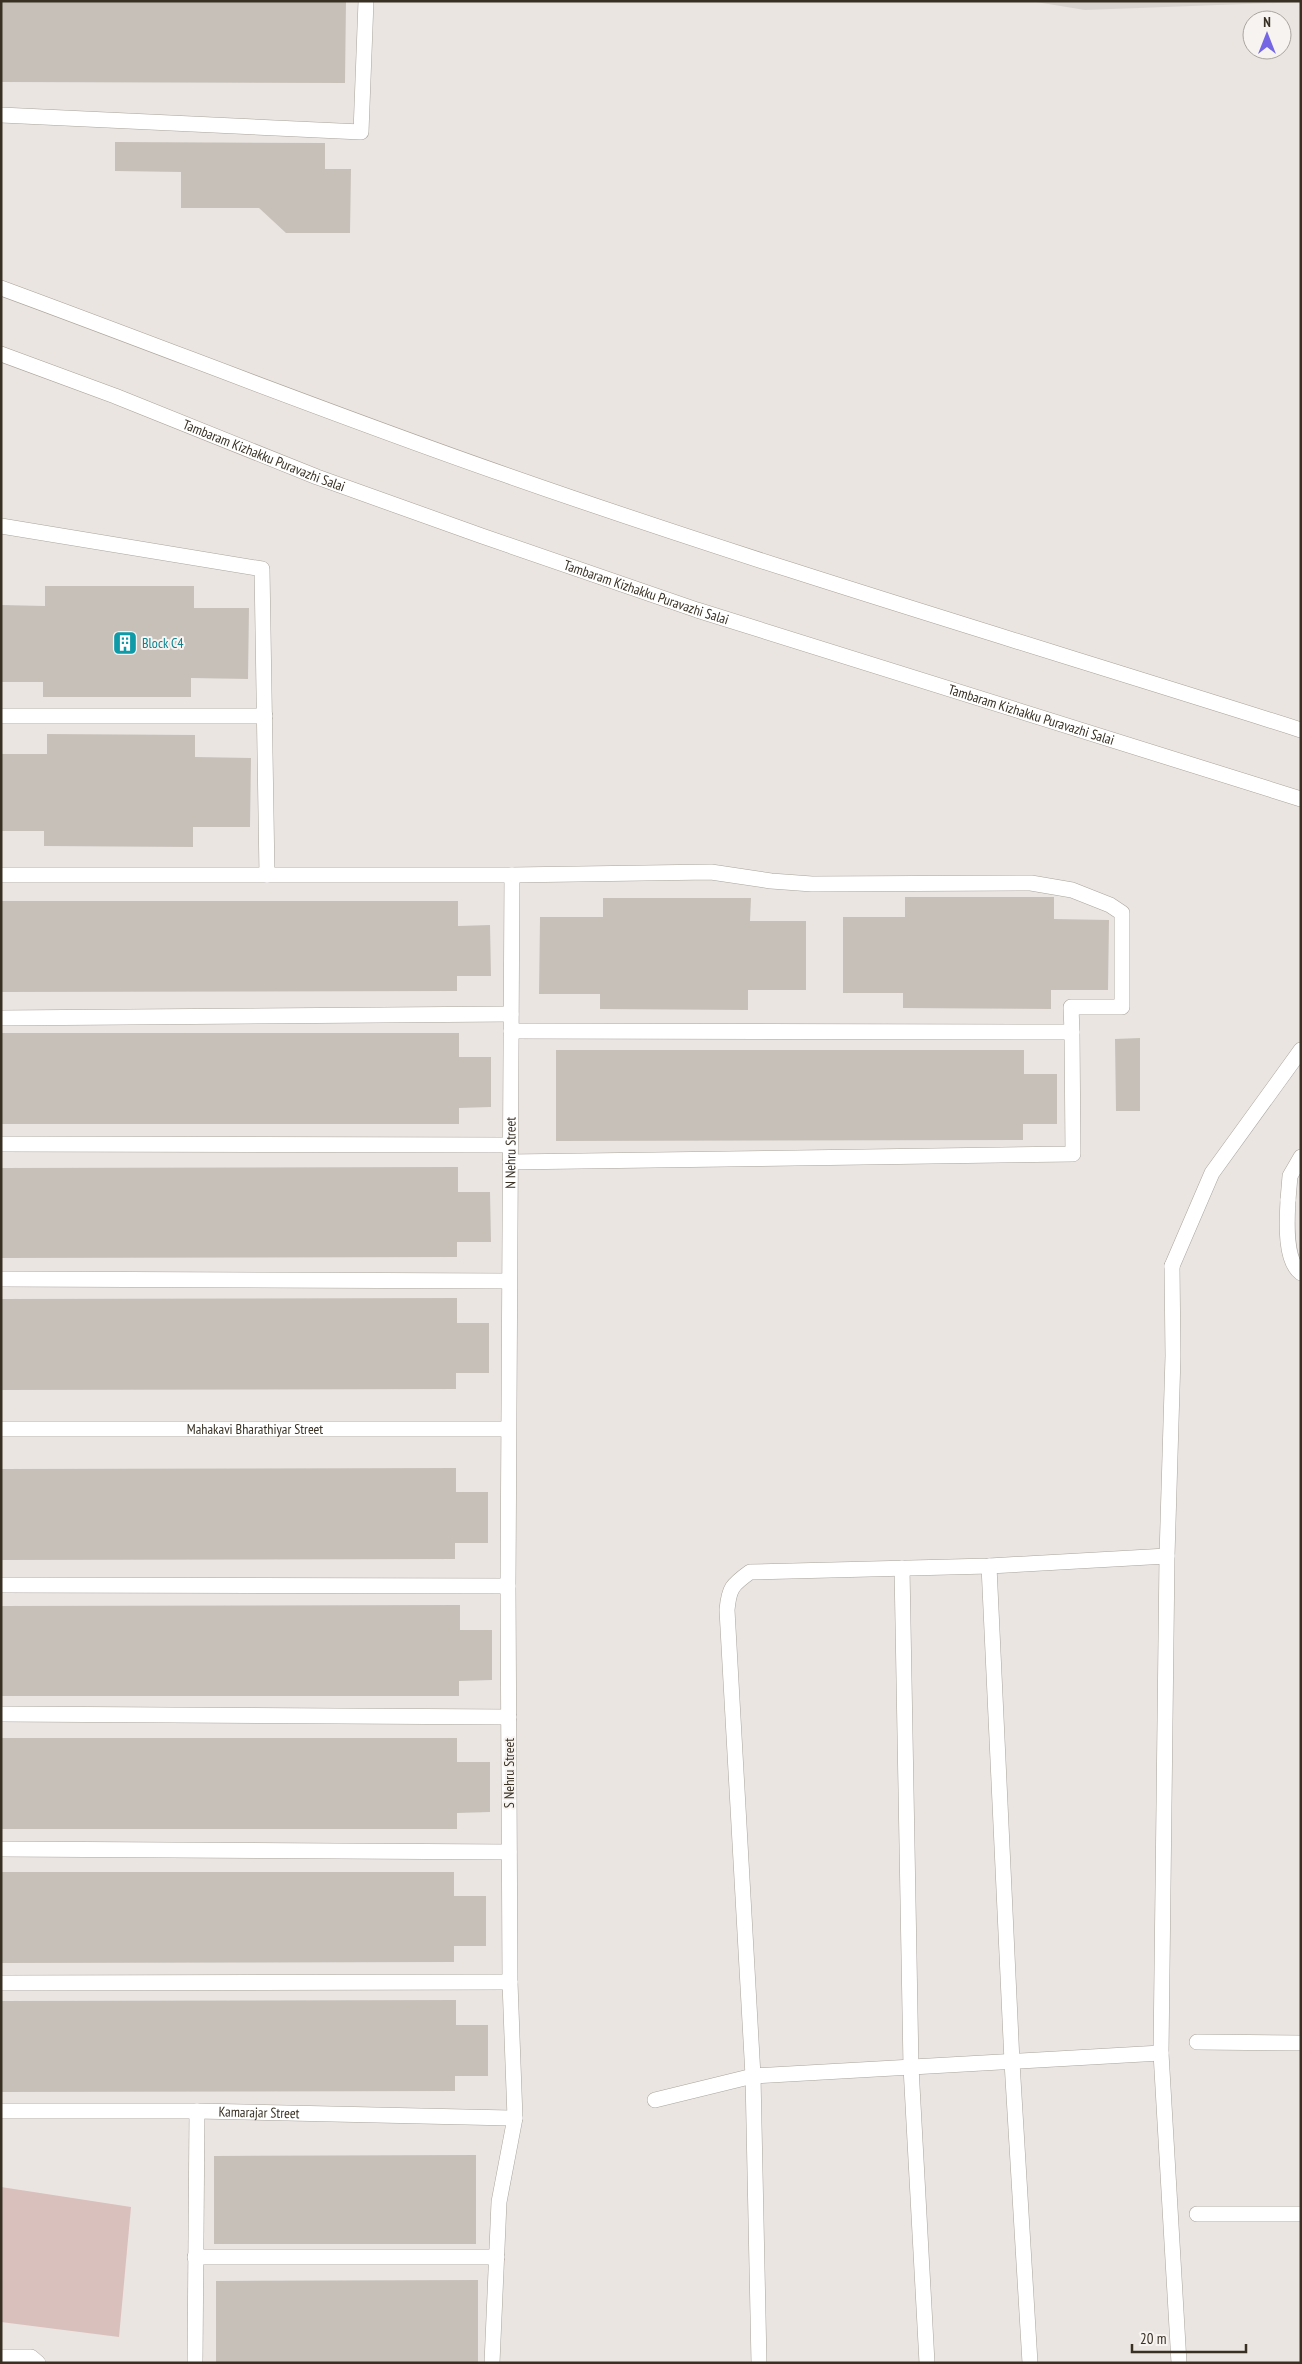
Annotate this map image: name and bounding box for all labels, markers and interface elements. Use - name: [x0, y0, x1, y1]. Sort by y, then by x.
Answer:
- north arrow: [1242, 10, 1292, 60]
- text: N: [1263, 13, 1271, 31]
- street label: Tambaram Kizhakku Puravazhi Salai: [180, 415, 348, 495]
- street label: Tambaram Kizhakku Puravazhi Salai: [561, 556, 731, 628]
- building icon: Block C4: [112, 630, 138, 656]
- place label: Block C4: [142, 634, 184, 652]
- street label: Tambaram Kizhakku Puravazhi Salai: [946, 680, 1117, 749]
- street label: N Nehru Street: [501, 1117, 520, 1189]
- street label: Mahakavi Bharathiyar Street: [187, 1420, 323, 1438]
- street label: S Nehru Street: [500, 1738, 518, 1808]
- street label: Kamarajar Street: [218, 2102, 300, 2122]
- scale bar: [1132, 2322, 1246, 2354]
- text: 20 m: [1140, 2329, 1166, 2348]

